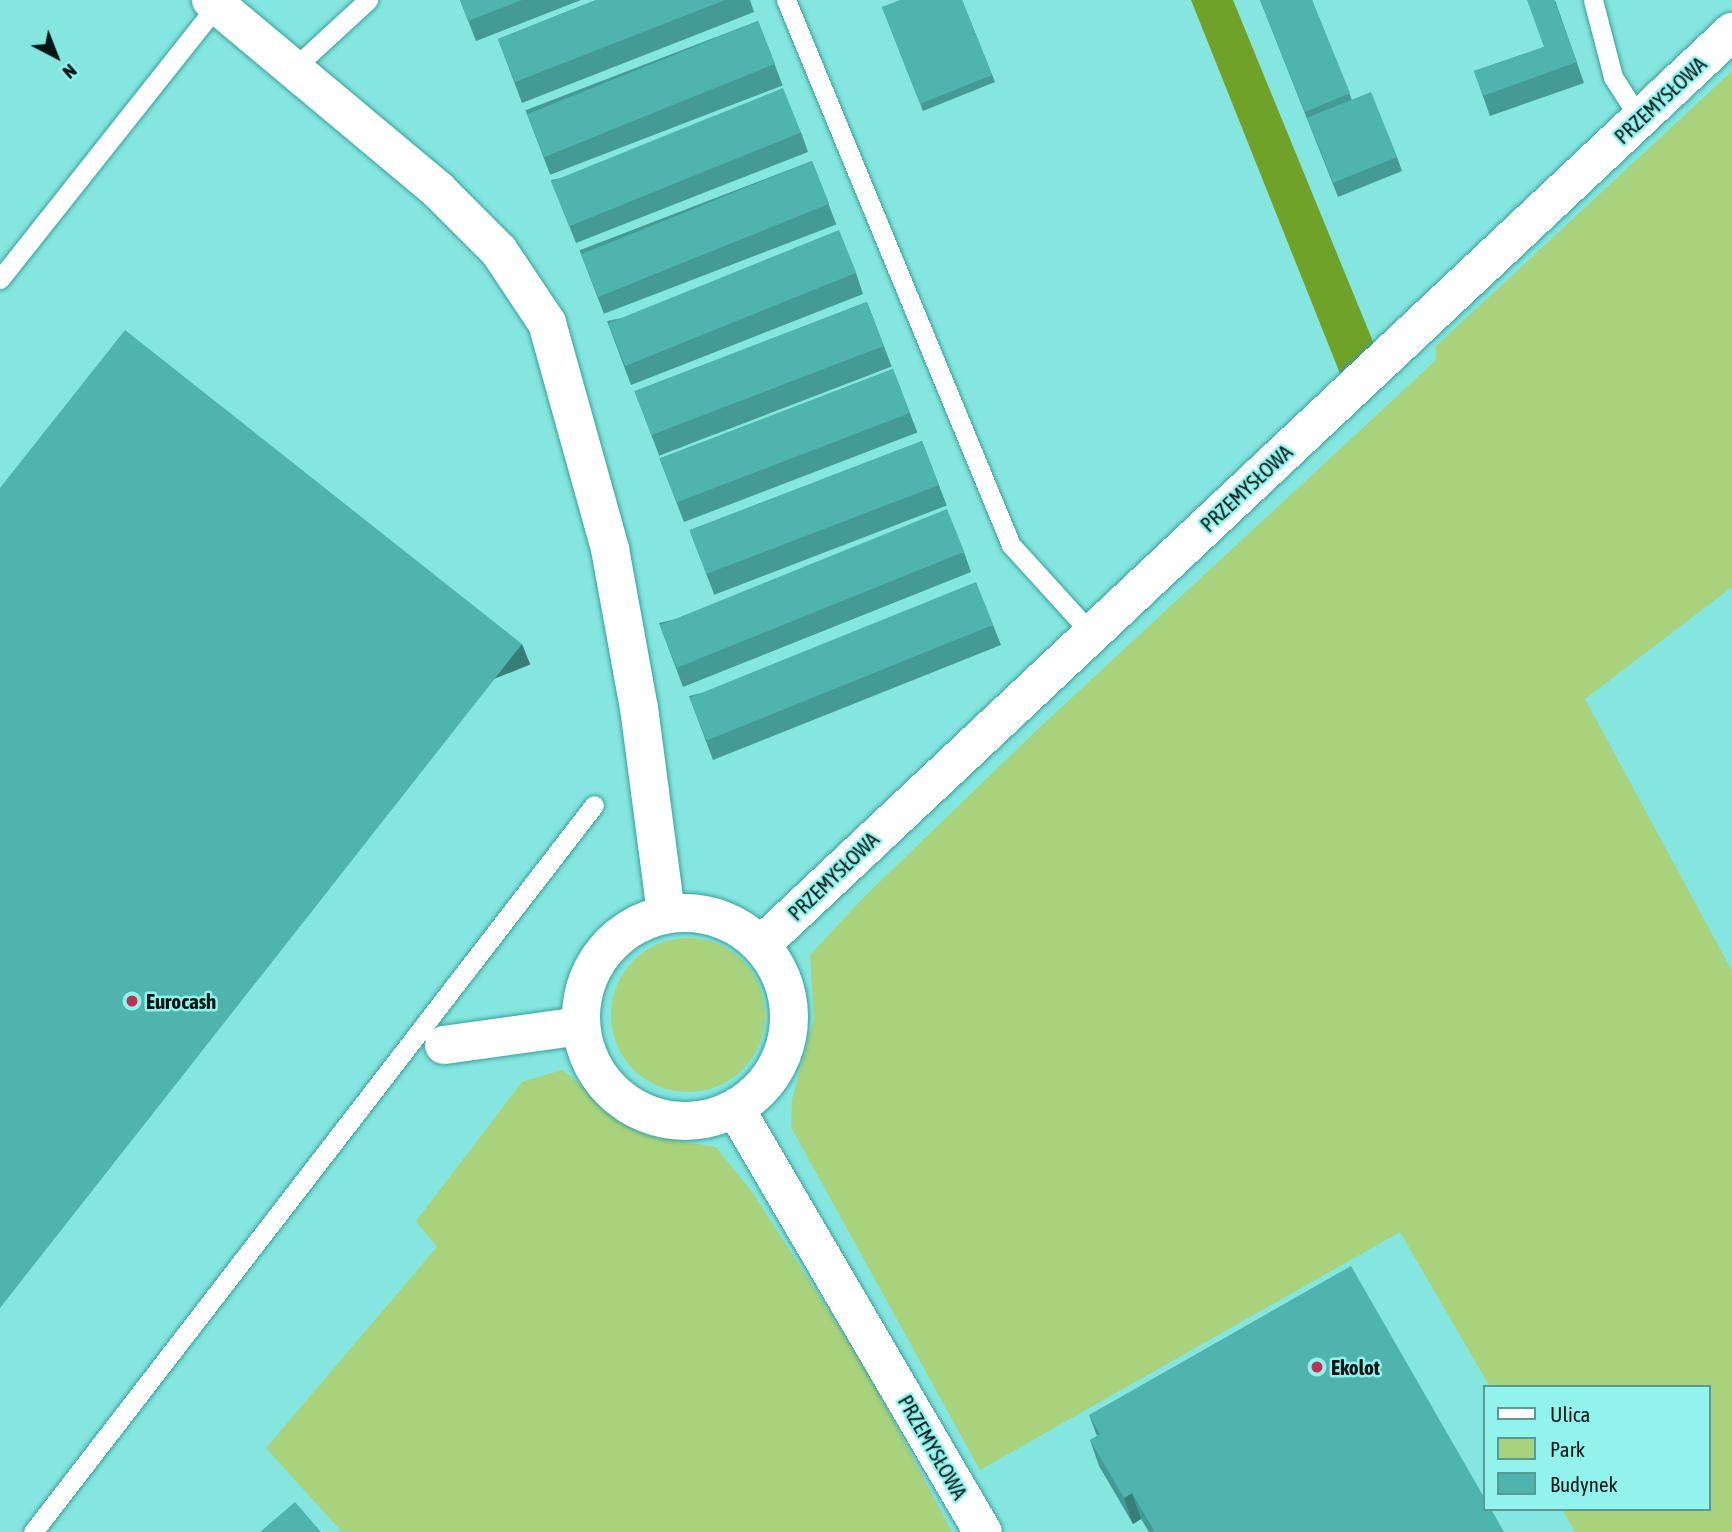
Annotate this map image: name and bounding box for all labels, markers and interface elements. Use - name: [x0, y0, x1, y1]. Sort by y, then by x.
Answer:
- north arrow: [21, 21, 91, 91]
- street label: PRZEMYSŁOWA: [1609, 51, 1711, 149]
- text: N: [59, 60, 82, 84]
- street label: PRZEMYSŁOWA: [1195, 439, 1297, 537]
- street label: PRZEMYSŁOWA: [782, 827, 884, 925]
- place label: Eurocash: [146, 988, 216, 1014]
- marker: Eurocash: [124, 993, 140, 1009]
- place label: Ekolot: [1331, 1354, 1380, 1380]
- marker: Ekolot: [1309, 1359, 1325, 1375]
- legend: [1484, 1385, 1711, 1511]
- street label: PRZEMYSŁOWA: [893, 1390, 973, 1504]
- text: Ulica: [1550, 1402, 1590, 1426]
- text: Park: [1550, 1437, 1585, 1461]
- text: Budynek: [1550, 1472, 1618, 1496]

